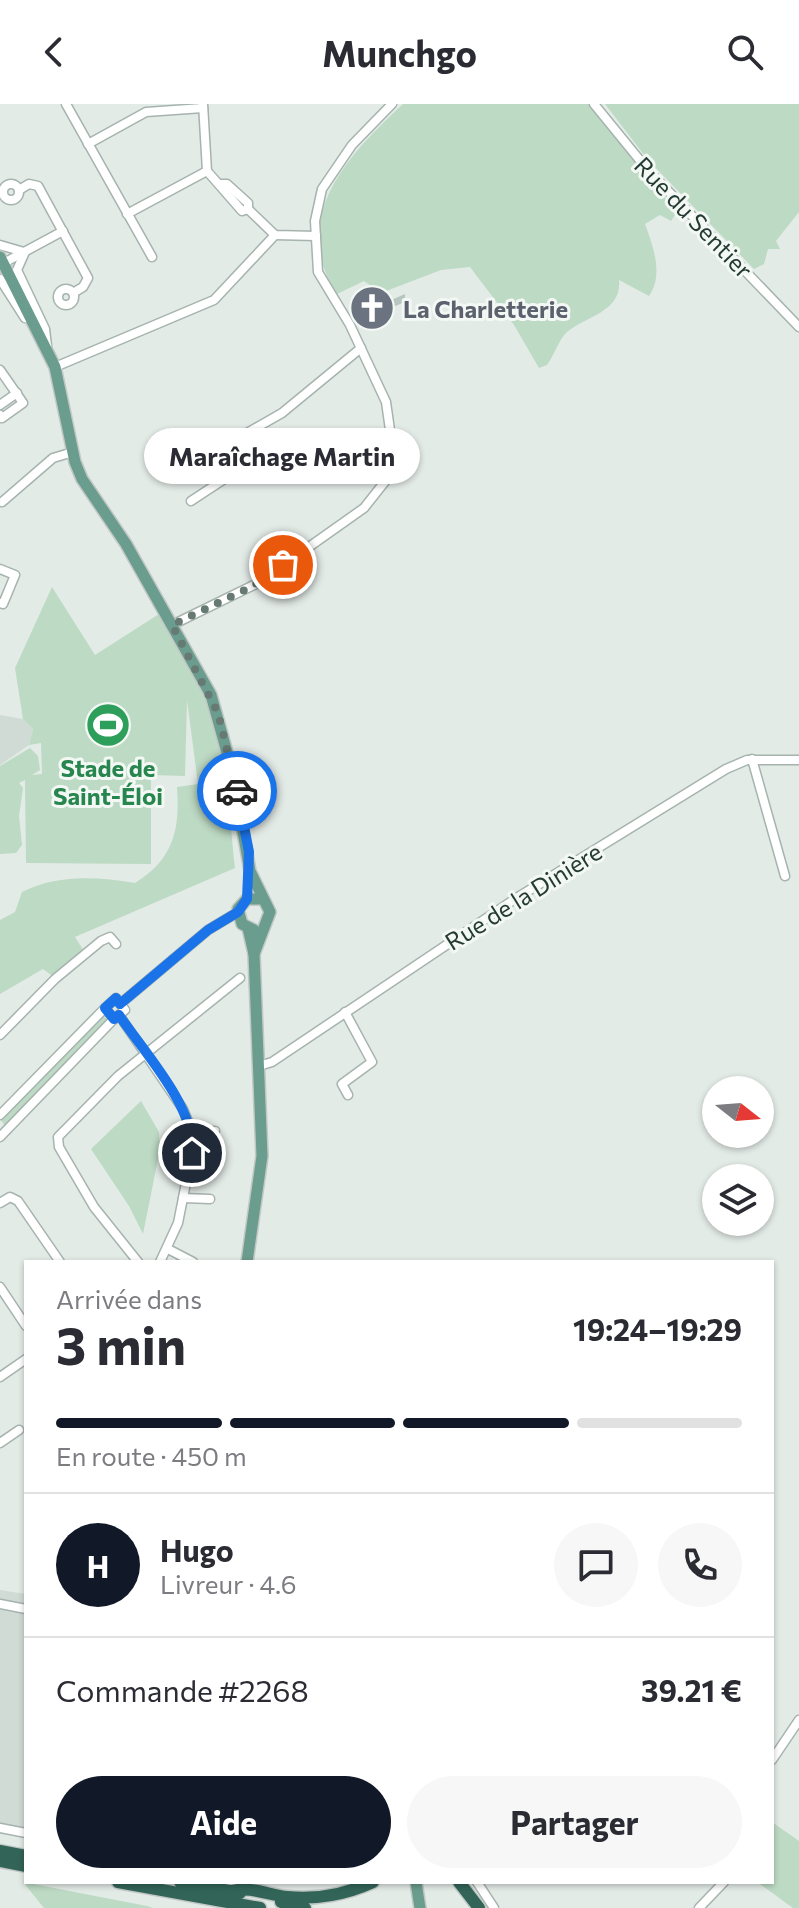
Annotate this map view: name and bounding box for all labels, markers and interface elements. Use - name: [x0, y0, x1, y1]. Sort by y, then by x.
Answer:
- icon: back: [32, 30, 76, 74]
- text: Munchgo: [322, 30, 477, 74]
- icon: search: [723, 30, 767, 74]
- street label: Rue du Sentier: [629, 150, 759, 284]
- church icon: La Charletterie: [348, 284, 396, 332]
- place label: La Charletterie: [403, 294, 568, 323]
- callout: Maraîchage Martin: [145, 429, 421, 485]
- text: Maraîchage Martin: [169, 440, 395, 471]
- pin: [249, 531, 317, 599]
- icon: bag: [261, 543, 305, 587]
- sports icon: Stade de Saint-Éloi: [84, 701, 132, 749]
- courier: [197, 751, 277, 831]
- place label: Stade de Saint-Éloi: [53, 753, 163, 810]
- icon: car: [215, 769, 259, 813]
- street label: Rue de la Dinière: [439, 836, 607, 956]
- north arrow: [702, 1076, 774, 1148]
- map controls: [702, 1076, 774, 1236]
- pin: [158, 1119, 226, 1187]
- icon: home: [170, 1131, 214, 1175]
- button: layers: [702, 1164, 774, 1236]
- text: Arrivée dans: [56, 1283, 202, 1314]
- text: 19:24–19:29: [573, 1310, 742, 1347]
- text: 3 min: [56, 1312, 186, 1376]
- text: En route · 450 m: [56, 1440, 247, 1471]
- button: chat: [554, 1523, 638, 1607]
- button: phone: [658, 1523, 742, 1607]
- text: Hugo: [160, 1531, 234, 1568]
- text: H: [87, 1547, 109, 1584]
- text: Livreur · 4.6: [160, 1568, 296, 1599]
- text: Commande #2268: [56, 1671, 309, 1708]
- text: 39.21 €: [641, 1671, 742, 1708]
- button: Aide: [56, 1776, 391, 1868]
- button: Partager: [407, 1776, 742, 1868]

